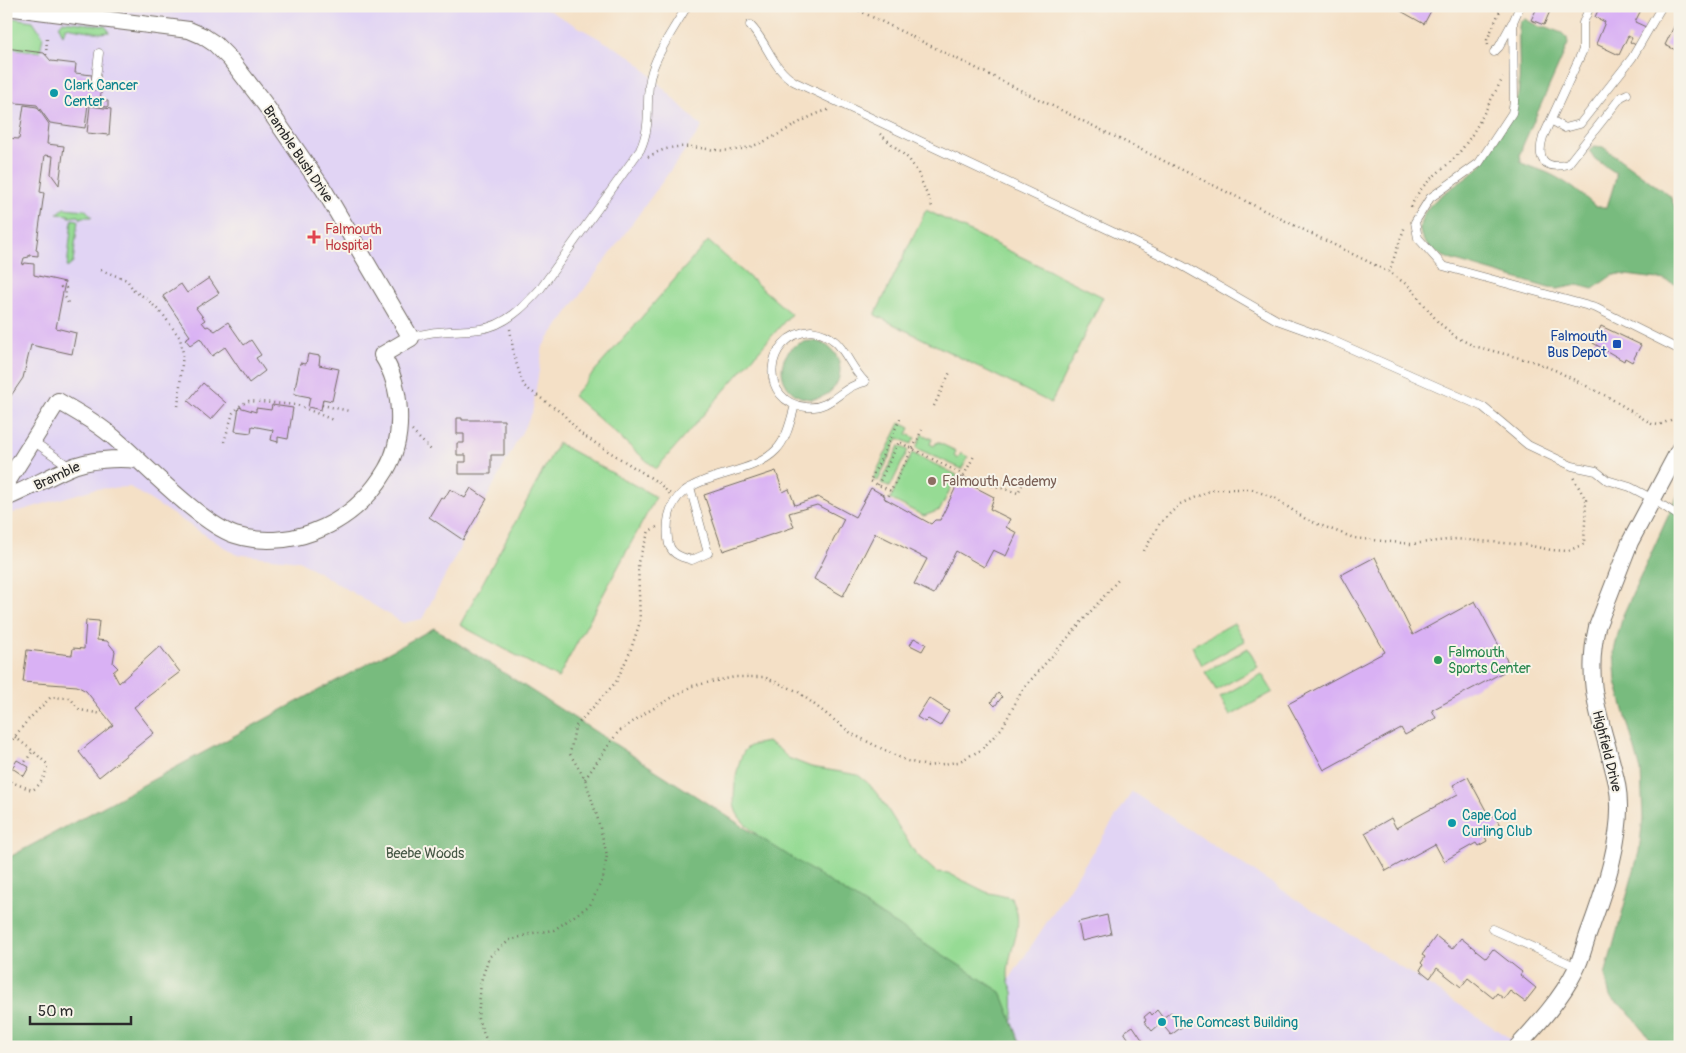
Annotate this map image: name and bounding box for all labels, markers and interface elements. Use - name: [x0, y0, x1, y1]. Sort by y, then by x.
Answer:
- place label: Clark Cancer Center: [64, 77, 138, 110]
- marker: Clark Cancer Center: [48, 87, 60, 99]
- street label: Bramble Bush Drive: [259, 103, 337, 206]
- place label: Falmouth Hospital: [325, 221, 382, 254]
- marker: Falmouth Hospital: [307, 230, 321, 244]
- place label: Falmouth Bus Depot: [1547, 328, 1607, 361]
- marker: Falmouth Bus Depot: [1611, 338, 1623, 350]
- street label: Bramble: [31, 458, 83, 494]
- place label: Falmouth Academy: [942, 473, 1057, 490]
- marker: Falmouth Academy: [926, 475, 938, 487]
- place label: Falmouth Sports Center: [1448, 644, 1531, 677]
- marker: Falmouth Sports Center: [1432, 654, 1444, 666]
- street label: Highfield Drive: [1589, 709, 1625, 794]
- place label: Cape Cod Curling Club: [1462, 807, 1532, 840]
- marker: Cape Cod Curling Club: [1446, 817, 1458, 829]
- park label: Beebe Woods: [386, 845, 465, 862]
- scale bar: [30, 993, 131, 1025]
- text: 50 m: [38, 1002, 73, 1021]
- place label: The Comcast Building: [1172, 1014, 1298, 1031]
- marker: The Comcast Building: [1156, 1016, 1168, 1028]

